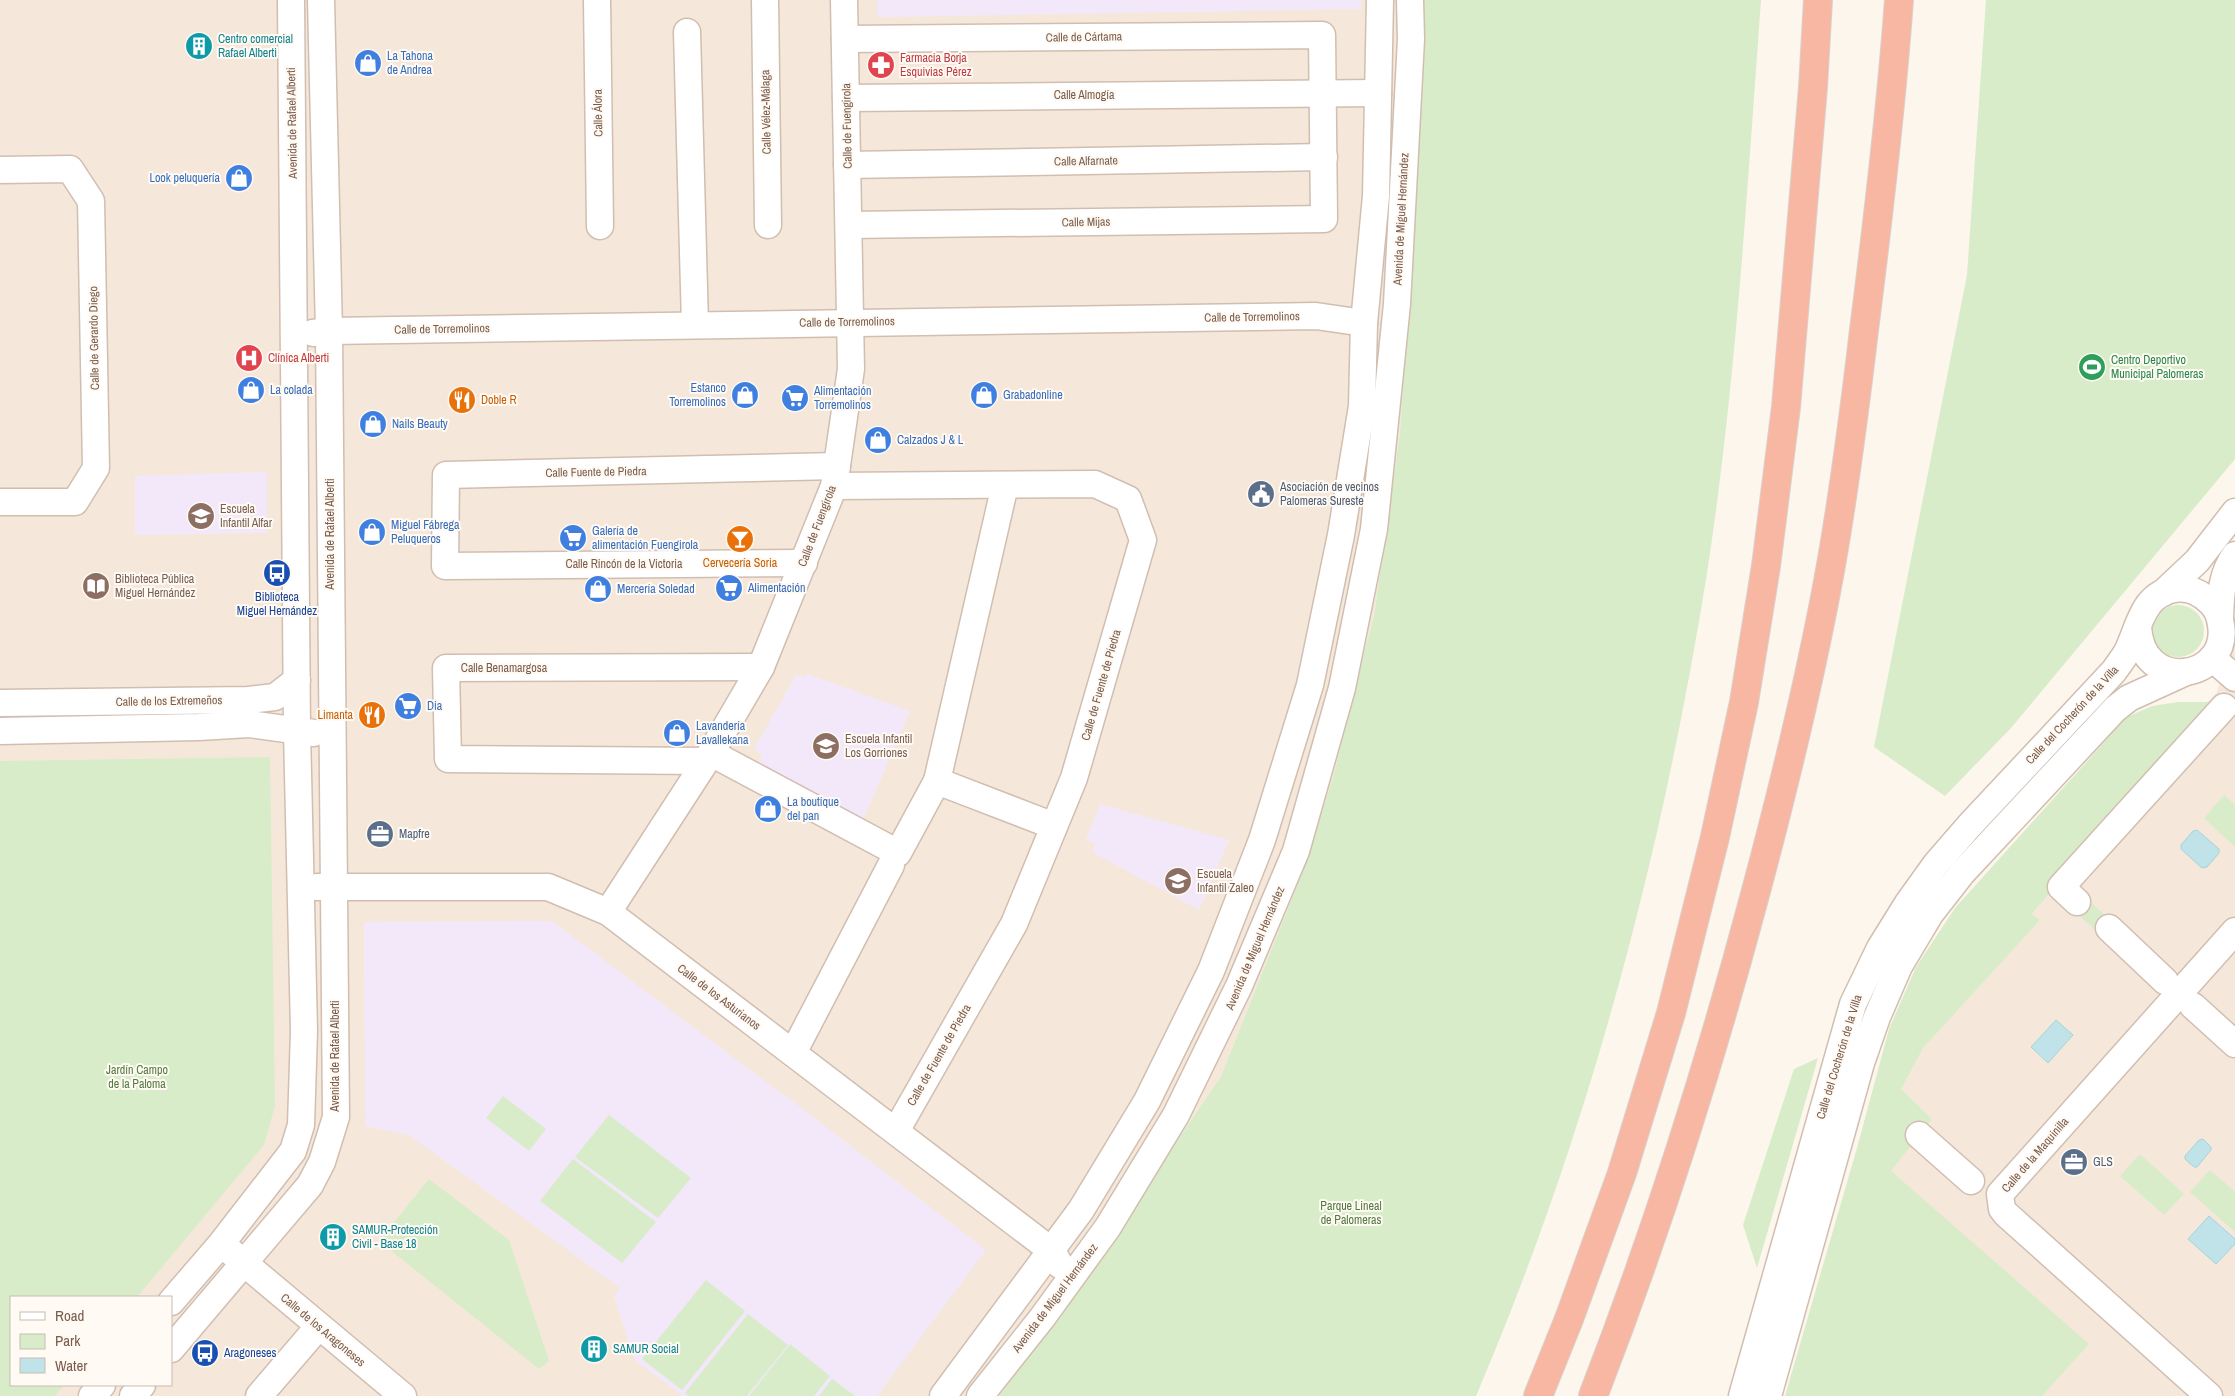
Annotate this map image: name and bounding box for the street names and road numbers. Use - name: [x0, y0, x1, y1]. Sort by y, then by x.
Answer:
- street label: Calle de Cártama: [1046, 28, 1123, 46]
- street label: Avenida de Rafael Alberti: [283, 67, 301, 180]
- street label: Calle Vélez-Málaga: [757, 69, 775, 155]
- street label: Calle de Fuengirola: [838, 82, 856, 169]
- street label: Calle Almogía: [1054, 87, 1115, 103]
- street label: Calle Álora: [590, 89, 606, 137]
- street label: Calle Alfarnate: [1054, 152, 1118, 170]
- street label: Avenida de Miguel Hernández: [1389, 152, 1412, 287]
- street label: Calle Mijas: [1062, 214, 1111, 230]
- street label: Calle de Gerardo Diego: [85, 286, 103, 390]
- street label: Calle de Torremolinos: [1204, 308, 1300, 326]
- street label: Calle de Torremolinos: [799, 313, 895, 331]
- street label: Calle de Torremolinos: [394, 320, 490, 338]
- street label: Calle Fuente de Piedra: [545, 463, 647, 481]
- street label: Avenida de Rafael Alberti: [322, 478, 338, 591]
- street label: Calle de Fuengirola: [794, 483, 840, 569]
- street label: Calle Rincón de la Victoria: [566, 556, 683, 572]
- street label: Calle de Fuente de Piedra: [1077, 627, 1125, 742]
- street label: Calle Benamargosa: [461, 660, 548, 676]
- street label: Calle del Cocherón de la Villa: [2022, 662, 2122, 768]
- street label: Calle de los Extremeños: [116, 692, 223, 710]
- street label: Avenida de Miguel Hernández: [1221, 884, 1288, 1013]
- street label: Calle de los Asturianos: [674, 960, 764, 1034]
- street label: Calle del Cocherón de la Villa: [1812, 992, 1866, 1121]
- street label: Avenida de Rafael Alberti: [327, 1000, 343, 1113]
- street label: Calle de Fuente de Piedra: [903, 1001, 975, 1109]
- street label: Calle de la Maquinilla: [1998, 1114, 2072, 1196]
- street label: Avenida de Miguel Hernández: [1008, 1240, 1101, 1357]
- street label: Calle de los Aragoneses: [277, 1290, 369, 1370]

